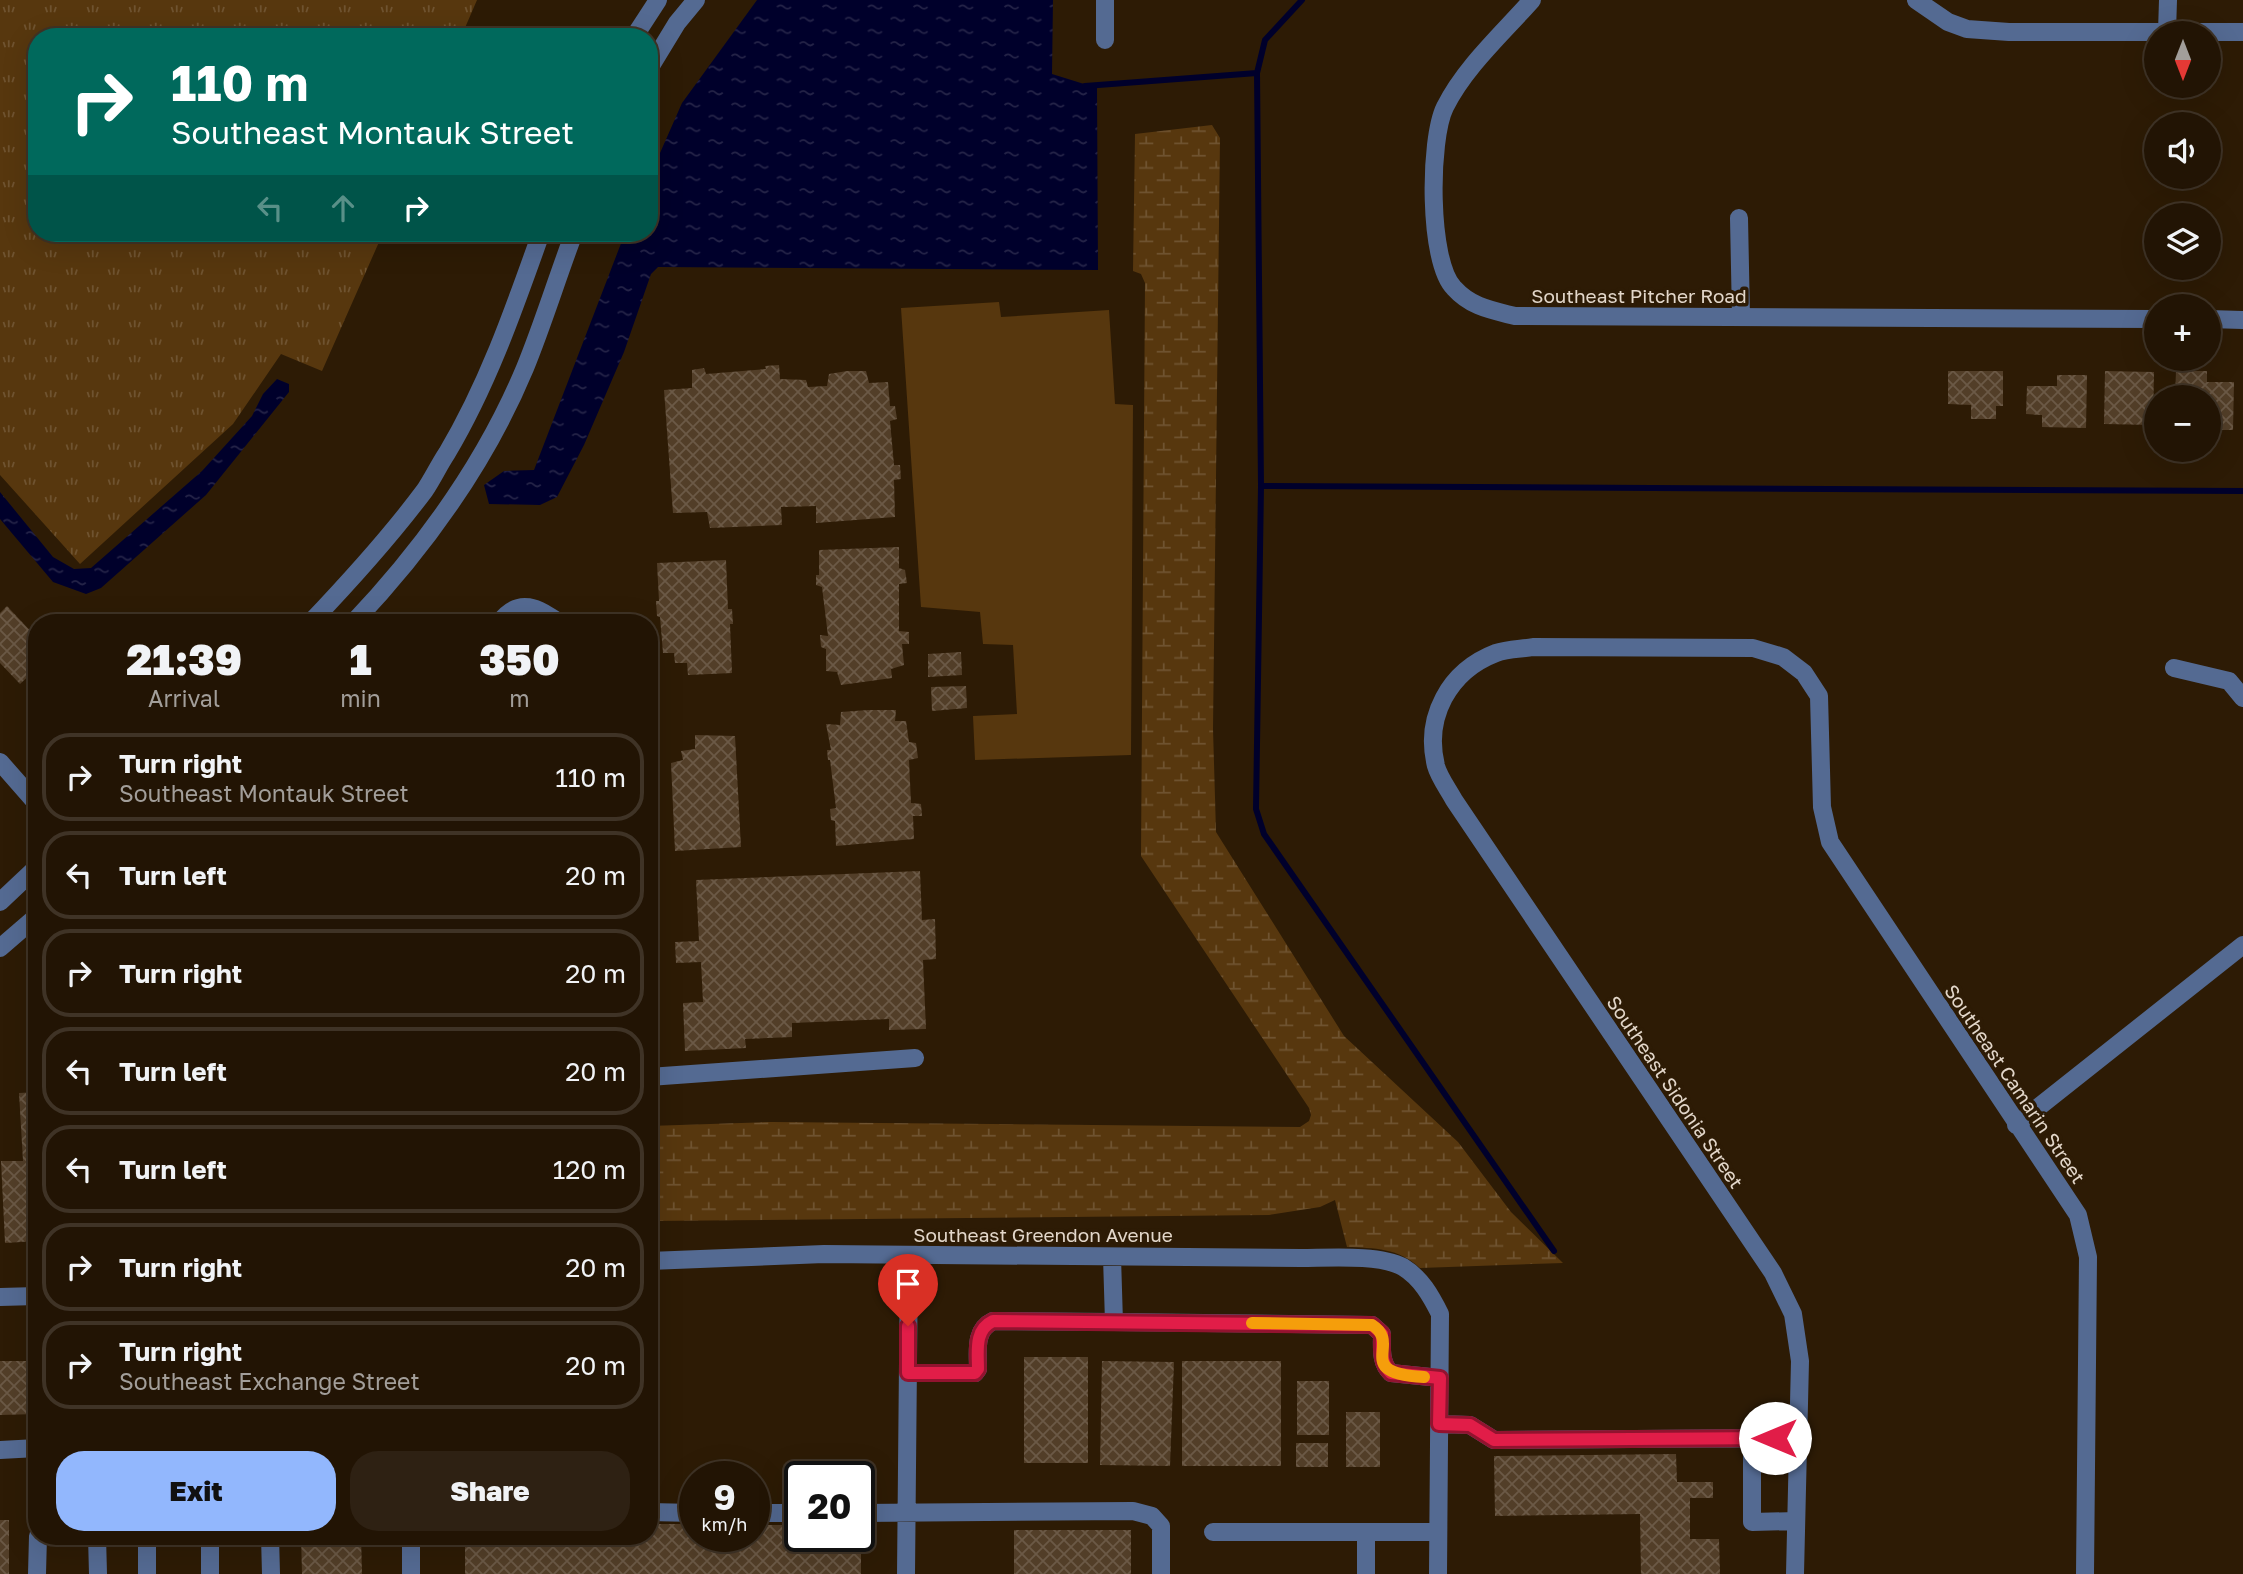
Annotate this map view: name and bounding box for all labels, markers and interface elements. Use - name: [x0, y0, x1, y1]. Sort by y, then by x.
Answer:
- north arrow: [2144, 21, 2221, 98]
- map controls: [2144, 21, 2221, 462]
- text: 110 m: [171, 53, 308, 112]
- icon: right: [56, 56, 147, 147]
- button: sound: [2144, 112, 2221, 189]
- text: Southeast Montauk Street: [171, 113, 574, 151]
- icon: left: [251, 189, 289, 227]
- icon: ahead: [324, 189, 362, 227]
- icon: right: [397, 189, 435, 227]
- button: layers: [2144, 203, 2221, 280]
- street label: Southeast Pitcher Road: [1531, 284, 1747, 307]
- button: +: [2144, 294, 2221, 371]
- button: −: [2144, 385, 2221, 462]
- text: 21:39: [126, 634, 242, 684]
- text: 1: [349, 634, 372, 684]
- text: 350: [479, 634, 560, 684]
- text: Arrival: [148, 684, 220, 712]
- text: min: [340, 684, 381, 712]
- text: m: [509, 684, 530, 712]
- text: Turn right: [119, 748, 242, 779]
- icon: right: [60, 758, 98, 796]
- text: 110 m: [555, 762, 626, 793]
- text: Southeast Montauk Street: [119, 779, 409, 807]
- icon: left: [60, 856, 98, 894]
- text: Turn left: [119, 860, 227, 891]
- text: 20 m: [565, 860, 626, 891]
- icon: right: [60, 954, 98, 992]
- text: Turn right: [119, 958, 242, 989]
- text: 20 m: [565, 958, 626, 989]
- street label: Southeast Camarin Street: [1940, 980, 2091, 1188]
- street label: Southeast Sidonia Street: [1602, 991, 1749, 1192]
- icon: left: [60, 1052, 98, 1090]
- text: Turn left: [119, 1056, 227, 1087]
- text: 20 m: [565, 1056, 626, 1087]
- icon: left: [60, 1150, 98, 1188]
- text: Turn left: [119, 1154, 227, 1185]
- text: 120 m: [553, 1154, 626, 1185]
- street label: Southeast Greendon Avenue: [913, 1223, 1173, 1246]
- icon: right: [60, 1248, 98, 1286]
- text: Turn right: [119, 1252, 242, 1283]
- text: 20 m: [565, 1252, 626, 1283]
- pin: [878, 1254, 938, 1326]
- icon: arrive: [889, 1265, 927, 1303]
- text: Turn right: [119, 1336, 242, 1367]
- icon: right: [60, 1346, 98, 1384]
- text: 20 m: [565, 1350, 626, 1381]
- text: Southeast Exchange Street: [119, 1367, 420, 1395]
- position arrow: [1738, 1401, 1812, 1475]
- button: Exit: [56, 1451, 336, 1531]
- button: Share: [350, 1451, 630, 1531]
- speed limit sign: 20: [784, 1461, 875, 1552]
- text: 9: [713, 1476, 736, 1518]
- text: km/h: [702, 1513, 747, 1535]

